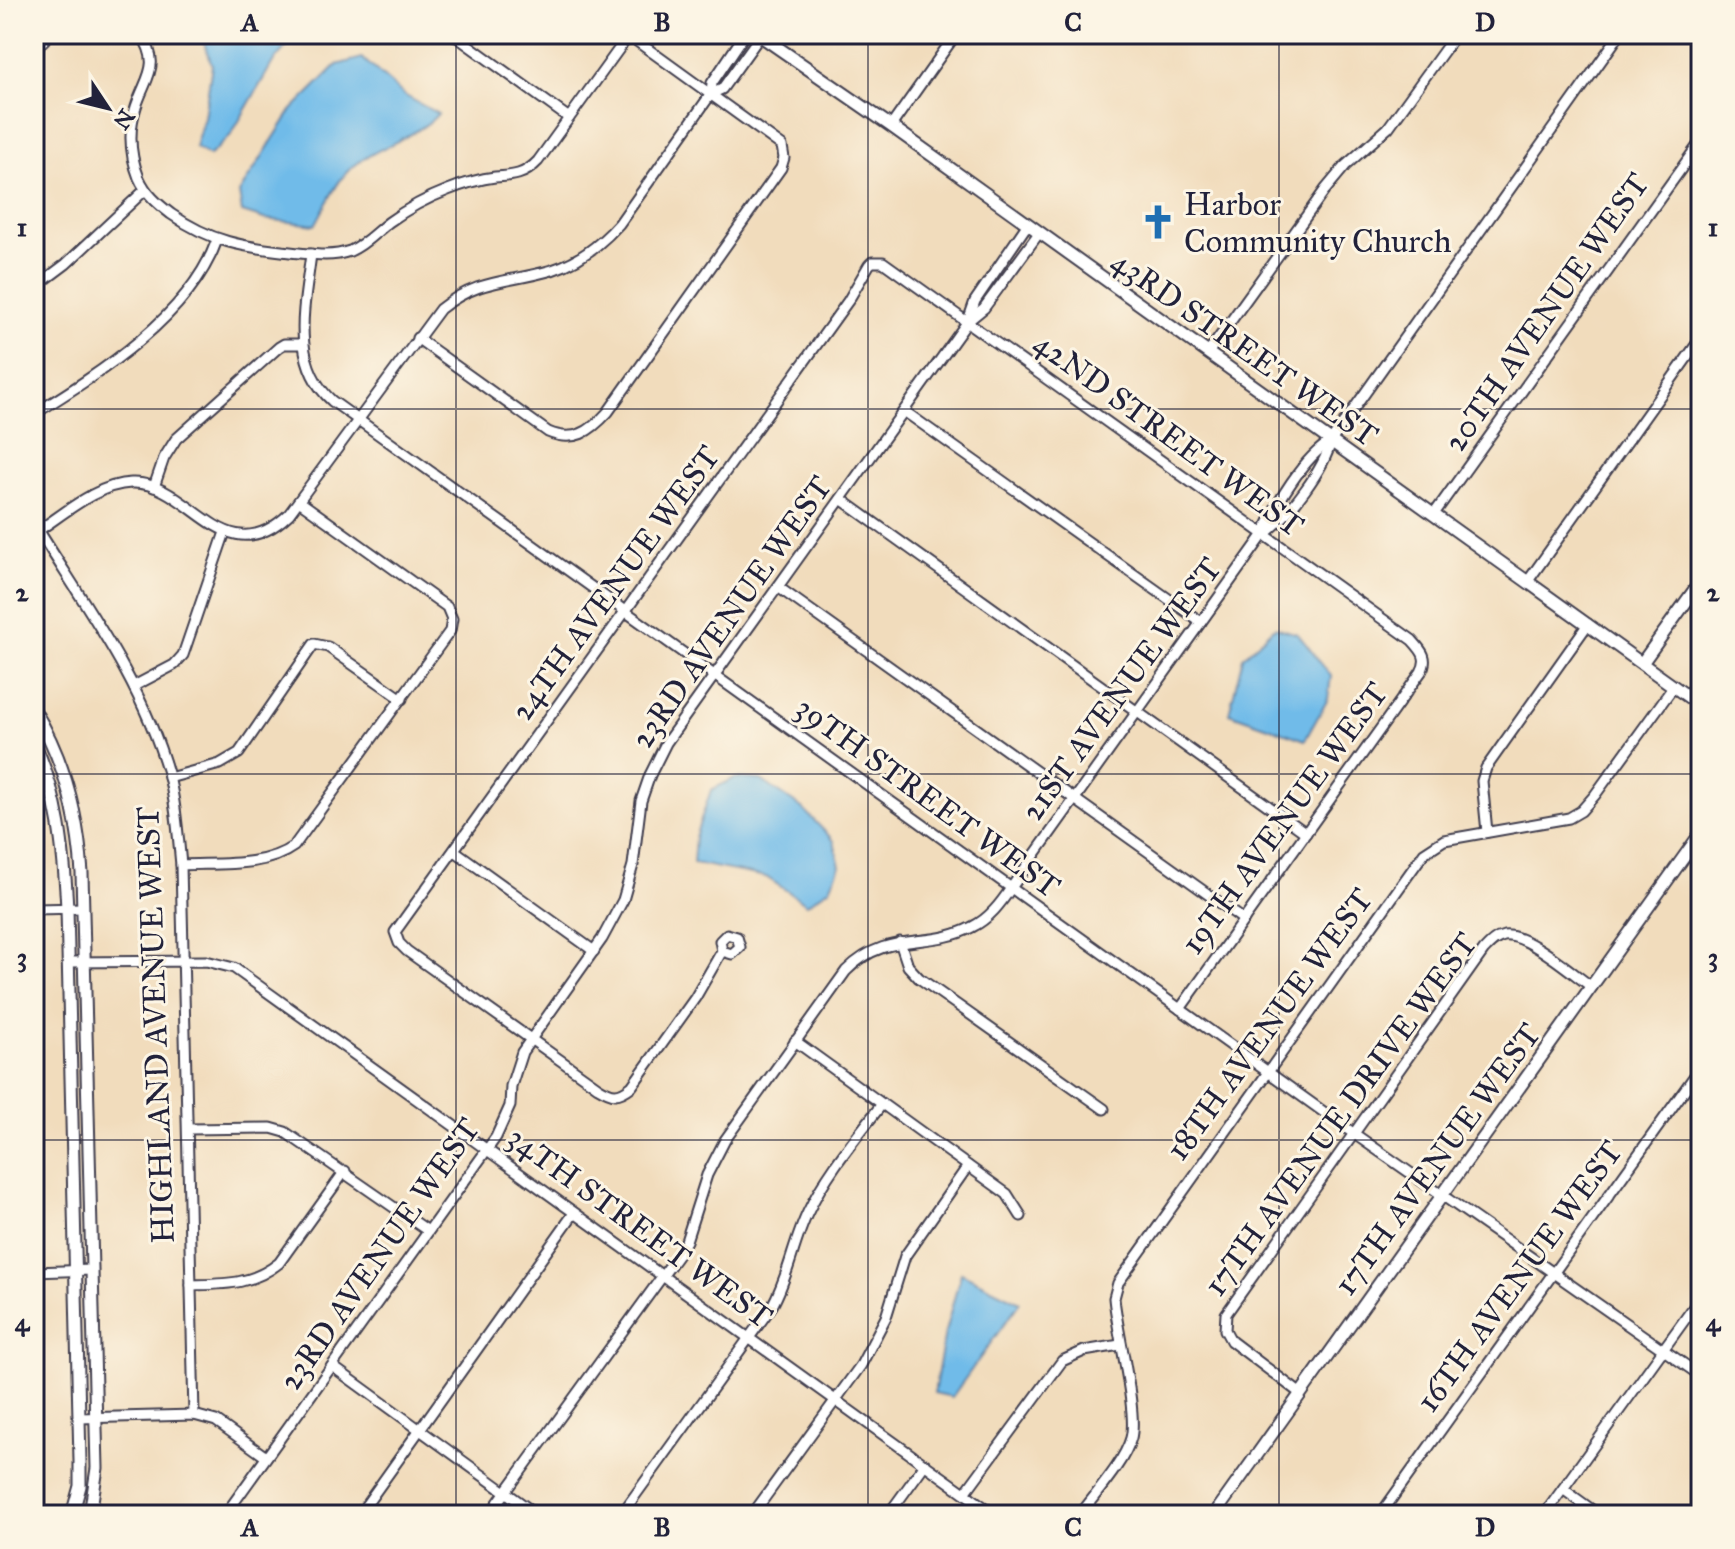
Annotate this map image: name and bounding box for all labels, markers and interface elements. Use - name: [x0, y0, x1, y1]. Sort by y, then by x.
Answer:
- text: A: [239, 6, 259, 38]
- text: B: [653, 6, 671, 38]
- text: C: [1064, 6, 1082, 38]
- text: D: [1475, 6, 1495, 38]
- north arrow: [68, 68, 148, 148]
- text: N: [107, 104, 140, 135]
- street label: 20TH AVENUE WEST: [1435, 165, 1657, 459]
- place label: Harbor Community Church: [1184, 185, 1452, 261]
- church icon: Harbor Community Church: [1139, 203, 1177, 241]
- text: 1: [17, 211, 27, 243]
- text: 1: [1708, 211, 1718, 243]
- street label: 43RD STREET WEST: [1104, 242, 1386, 455]
- street label: 42ND STREET WEST: [1026, 323, 1311, 545]
- street label: 24TH AVENUE WEST: [503, 438, 728, 728]
- street label: 23RD AVENUE WEST: [623, 469, 840, 756]
- street label: 21ST AVENUE WEST: [1013, 550, 1230, 829]
- text: 2: [16, 576, 30, 608]
- text: 2: [1707, 576, 1721, 608]
- street label: 19TH AVENUE WEST: [1173, 675, 1396, 962]
- street label: 39TH STREET WEST: [788, 688, 1068, 907]
- street label: HIGHLAND AVENUE WEST: [128, 806, 183, 1244]
- street label: 18TH AVENUE WEST: [1158, 881, 1381, 1168]
- street label: 17TH AVENUE DRIVE WEST: [1195, 925, 1485, 1304]
- text: 3: [17, 941, 27, 973]
- text: 3: [1708, 941, 1718, 973]
- street label: 17TH AVENUE WEST: [1326, 1016, 1549, 1303]
- street label: 23RD AVENUE WEST: [271, 1111, 488, 1398]
- street label: 34TH STREET WEST: [499, 1118, 780, 1337]
- street label: 16TH AVENUE WEST: [1408, 1133, 1631, 1419]
- text: 4: [15, 1306, 31, 1338]
- text: 4: [1706, 1306, 1722, 1338]
- text: A: [239, 1511, 259, 1543]
- text: B: [653, 1511, 671, 1543]
- text: C: [1064, 1511, 1082, 1543]
- text: D: [1475, 1511, 1495, 1543]

